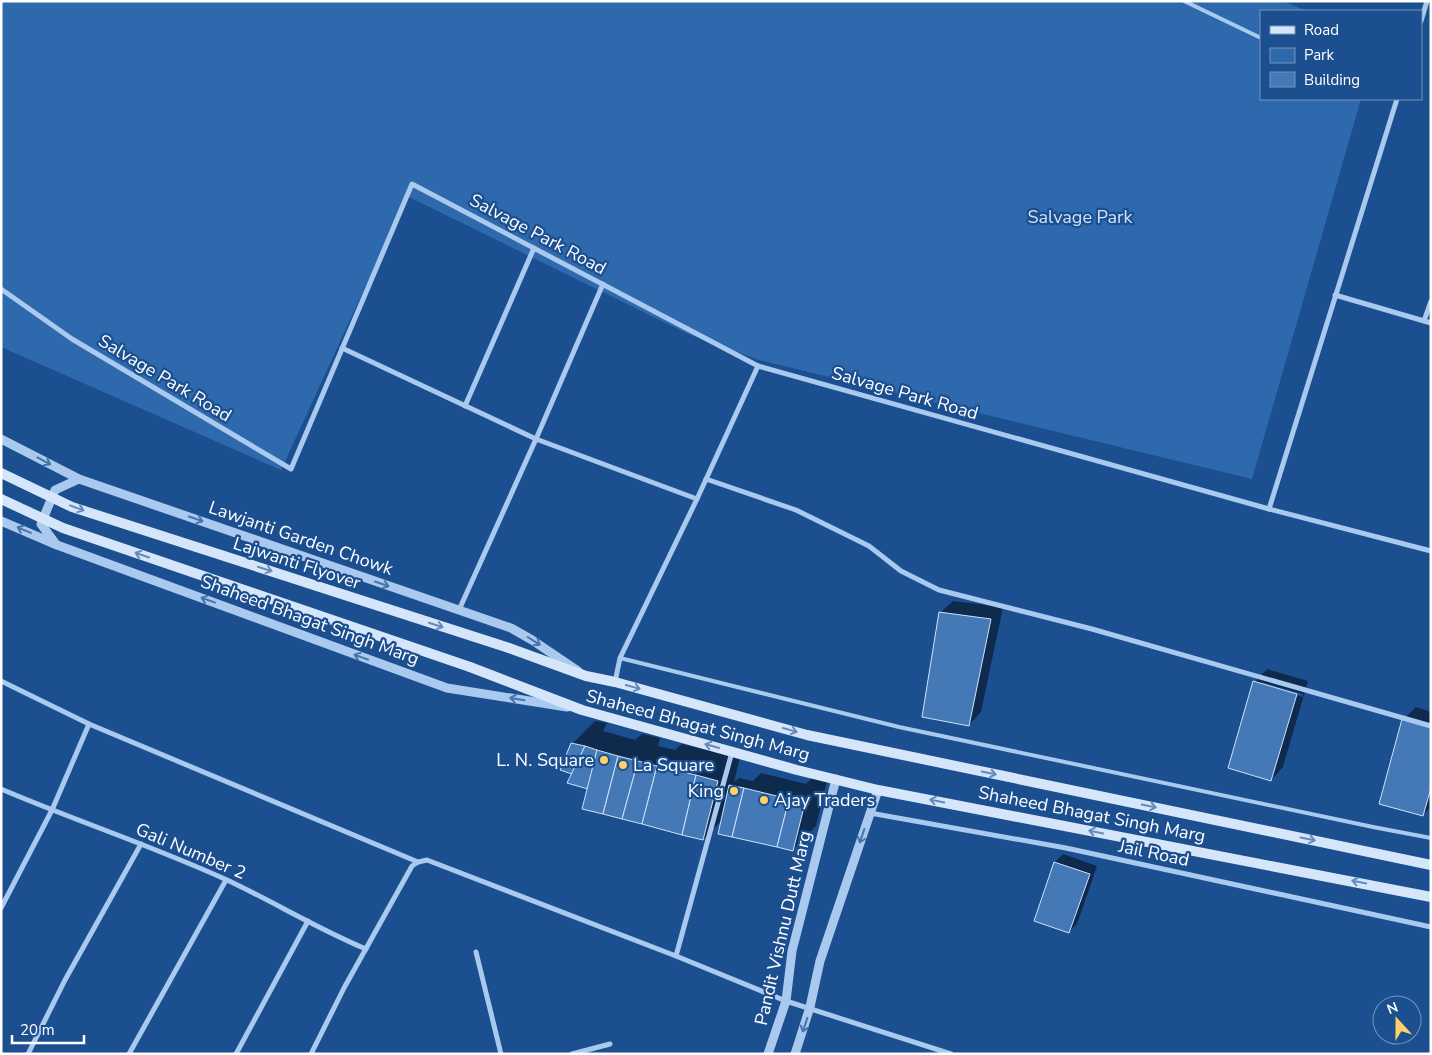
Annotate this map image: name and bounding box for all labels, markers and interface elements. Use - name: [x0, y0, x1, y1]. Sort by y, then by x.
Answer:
- legend: [1260, 10, 1422, 100]
- text: Road: [1304, 20, 1339, 40]
- text: Park: [1304, 45, 1334, 65]
- text: Building: [1304, 70, 1360, 90]
- street label: Salvage Park Road: [465, 188, 611, 280]
- park label: Salvage Park: [1027, 205, 1134, 229]
- street label: Salvage Park Road: [94, 329, 236, 427]
- street label: Salvage Park Road: [829, 361, 981, 425]
- one-way arrow: [37, 456, 52, 466]
- street label: Lawjanti Garden Chowk: [206, 495, 397, 581]
- one-way arrow: [69, 504, 84, 513]
- one-way arrow: [187, 515, 203, 525]
- one-way arrow: [17, 525, 32, 535]
- street label: Lajwanti Flyover: [230, 531, 364, 595]
- one-way arrow: [135, 550, 151, 559]
- one-way arrow: [256, 565, 272, 575]
- street label: Shaheed Bhagat Singh Marg: [197, 569, 423, 671]
- one-way arrow: [374, 580, 390, 589]
- one-way arrow: [201, 595, 217, 604]
- one-way arrow: [428, 620, 444, 630]
- one-way arrow: [527, 636, 541, 646]
- one-way arrow: [354, 652, 369, 661]
- one-way arrow: [625, 683, 641, 693]
- street label: Shaheed Bhagat Singh Marg: [583, 684, 813, 766]
- one-way arrow: [509, 694, 525, 704]
- one-way arrow: [782, 726, 798, 735]
- one-way arrow: [705, 741, 721, 751]
- place label: L. N. Square: [496, 748, 594, 772]
- place label: La Square: [633, 753, 714, 777]
- marker: L. N. Square: [598, 754, 610, 766]
- marker: La Square: [617, 759, 629, 771]
- one-way arrow: [981, 768, 997, 778]
- place label: King: [688, 779, 724, 803]
- street label: Shaheed Bhagat Singh Marg: [976, 780, 1208, 848]
- marker: King: [728, 785, 740, 797]
- place label: Ajay Traders: [774, 788, 875, 812]
- marker: Ajay Traders: [758, 794, 770, 806]
- one-way arrow: [929, 796, 945, 805]
- one-way arrow: [1140, 802, 1156, 811]
- street label: Gali Number 2: [132, 817, 250, 885]
- one-way arrow: [1089, 826, 1105, 836]
- street label: Pandit Vishnu Dutt Marg: [749, 828, 817, 1028]
- one-way arrow: [857, 828, 866, 843]
- street label: Jail Road: [1116, 834, 1191, 872]
- one-way arrow: [1299, 835, 1315, 844]
- one-way arrow: [1351, 877, 1367, 886]
- north arrow: [1372, 995, 1422, 1045]
- text: N: [1384, 998, 1401, 1019]
- scale bar: [12, 1012, 85, 1044]
- one-way arrow: [799, 1016, 809, 1032]
- text: 20 m: [20, 1020, 55, 1040]

